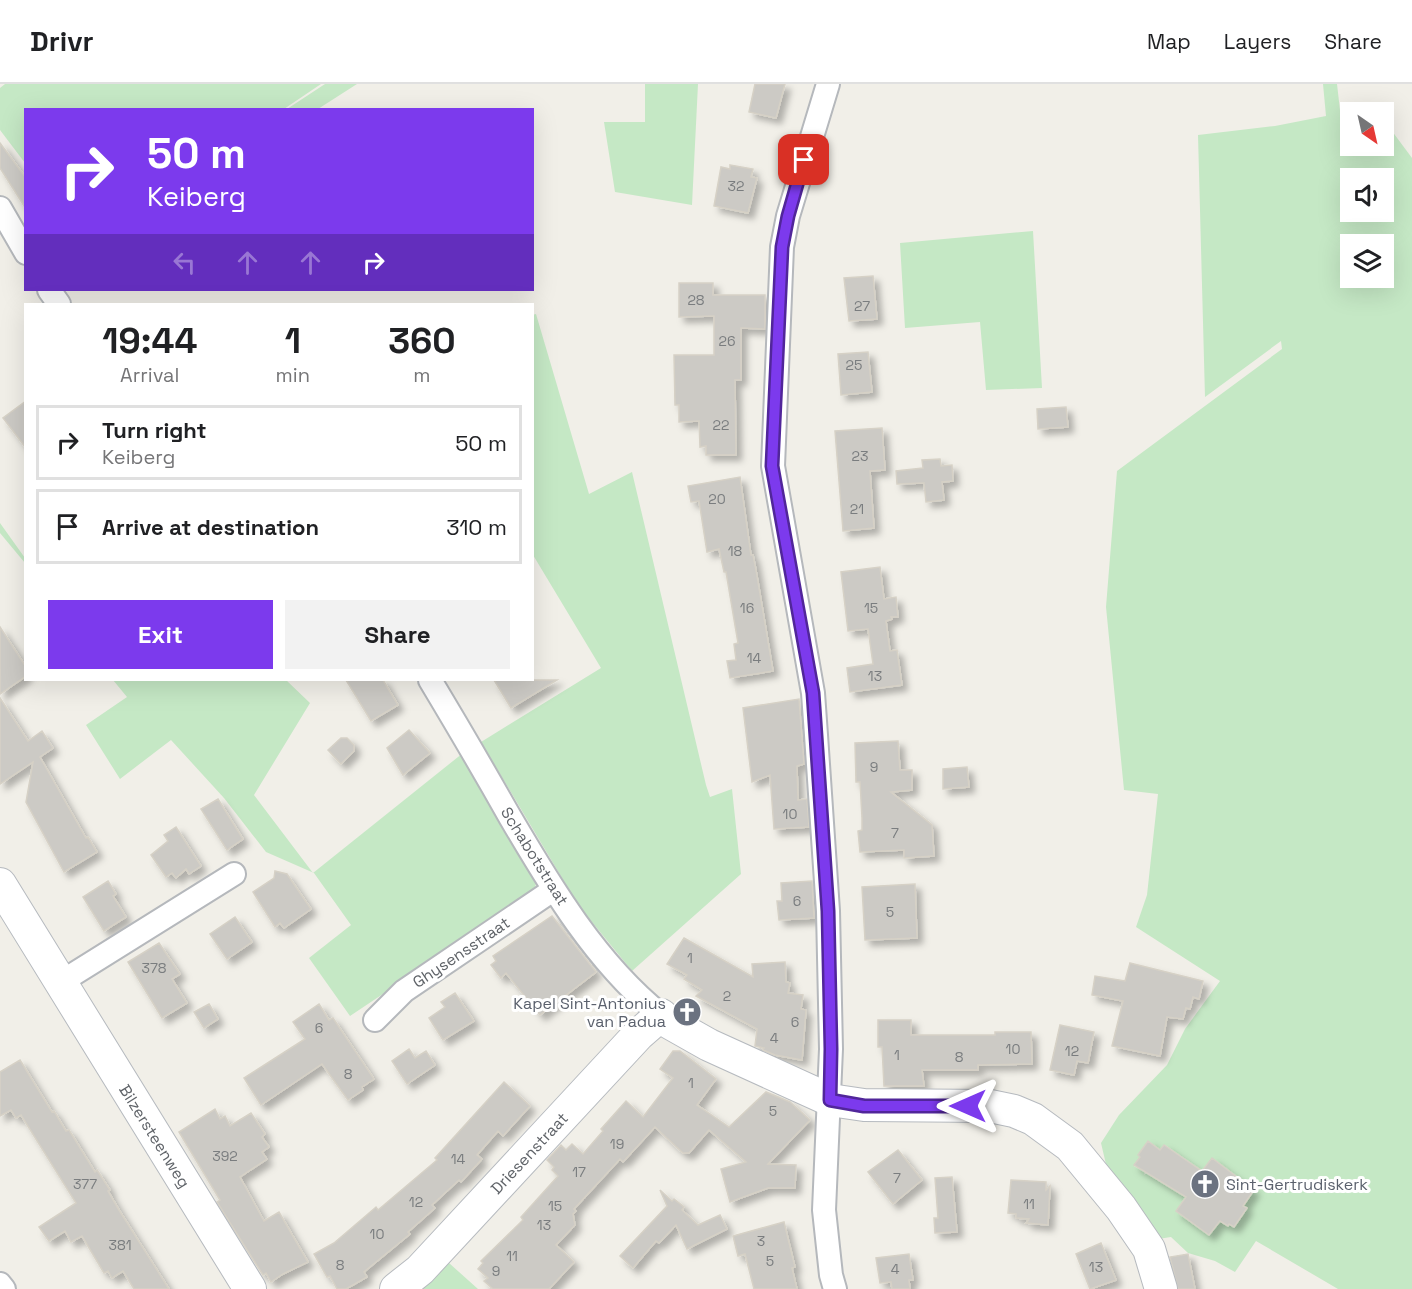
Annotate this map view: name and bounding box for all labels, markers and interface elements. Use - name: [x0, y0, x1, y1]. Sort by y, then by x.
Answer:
- text: Drivr: [30, 23, 94, 59]
- text: Map: [1147, 28, 1191, 55]
- text: Layers: [1224, 28, 1291, 55]
- text: Share: [1324, 28, 1382, 55]
- north arrow: [1340, 102, 1394, 156]
- map controls: [1340, 102, 1394, 288]
- text: 50 m: [147, 127, 246, 180]
- icon: right: [48, 132, 126, 210]
- pin: [778, 134, 829, 185]
- icon: arrive: [787, 143, 820, 176]
- button: sound: [1340, 168, 1394, 222]
- house number: 32: [728, 177, 744, 195]
- text: Keiberg: [147, 179, 246, 214]
- button: layers: [1340, 234, 1394, 288]
- icon: left: [168, 246, 201, 279]
- icon: ahead: [231, 246, 264, 279]
- icon: ahead: [294, 246, 327, 279]
- icon: right: [357, 246, 390, 279]
- house number: 28: [687, 291, 705, 309]
- house number: 27: [854, 297, 870, 315]
- text: 19:44: [102, 318, 197, 364]
- text: 1: [285, 318, 301, 364]
- text: 360: [388, 318, 456, 364]
- house number: 26: [718, 332, 736, 350]
- house number: 25: [846, 356, 862, 374]
- text: Arrival: [120, 362, 180, 388]
- text: min: [276, 362, 310, 388]
- text: m: [413, 362, 431, 388]
- text: Turn right: [102, 416, 207, 444]
- house number: 22: [713, 416, 729, 434]
- icon: right: [51, 426, 84, 459]
- text: 50 m: [455, 429, 507, 457]
- text: Keiberg: [102, 444, 175, 470]
- house number: 23: [852, 447, 868, 465]
- house number: 20: [708, 490, 726, 508]
- house number: 21: [850, 500, 864, 518]
- icon: arrive: [51, 510, 84, 543]
- text: Arrive at destination: [102, 513, 319, 541]
- text: 310 m: [446, 513, 507, 541]
- house number: 18: [728, 542, 743, 560]
- house number: 16: [740, 599, 754, 617]
- house number: 15: [864, 599, 878, 617]
- button: Exit: [48, 600, 273, 669]
- button: Share: [285, 600, 510, 669]
- house number: 14: [747, 649, 762, 667]
- house number: 13: [868, 667, 882, 685]
- house number: 9: [870, 758, 878, 776]
- street label: Schabotstraat: [496, 803, 573, 909]
- house number: 10: [783, 805, 797, 823]
- house number: 7: [891, 824, 899, 842]
- house number: 6: [793, 892, 801, 910]
- house number: 5: [886, 903, 894, 921]
- street label: Ghysensstraat: [409, 912, 514, 993]
- house number: 1: [687, 949, 693, 967]
- house number: 378: [141, 959, 167, 977]
- house number: 2: [723, 987, 731, 1005]
- place label: Kapel Sint-Antonius van Padua: [513, 993, 666, 1032]
- church icon: Kapel Sint-Antonius van Padua: [671, 996, 703, 1028]
- house number: 6: [791, 1013, 799, 1031]
- house number: 6: [315, 1019, 323, 1037]
- house number: 4: [770, 1029, 779, 1047]
- house number: 10: [1006, 1040, 1020, 1058]
- house number: 12: [1065, 1042, 1079, 1060]
- house number: 1: [894, 1046, 900, 1064]
- house number: 8: [955, 1048, 964, 1066]
- house number: 8: [344, 1065, 353, 1083]
- house number: 1: [688, 1074, 694, 1092]
- position arrow: [936, 1074, 1000, 1138]
- street label: Bilzersteenweg: [114, 1081, 195, 1192]
- house number: 5: [769, 1102, 777, 1120]
- street label: Driesenstraat: [486, 1108, 573, 1199]
- house number: 19: [610, 1135, 624, 1153]
- house number: 392: [212, 1147, 238, 1165]
- house number: 14: [451, 1150, 466, 1168]
- house number: 17: [572, 1163, 586, 1181]
- church icon: Sint-Gertrudiskerk: [1189, 1168, 1221, 1200]
- house number: 7: [893, 1169, 901, 1187]
- place label: Sint-Gertrudiskerk: [1226, 1174, 1368, 1195]
- house number: 377: [73, 1175, 97, 1193]
- house number: 12: [409, 1193, 423, 1211]
- house number: 11: [1023, 1195, 1035, 1213]
- house number: 15: [548, 1197, 562, 1215]
- house number: 13: [537, 1216, 551, 1234]
- house number: 10: [370, 1225, 384, 1243]
- house number: 3: [757, 1232, 765, 1250]
- house number: 381: [108, 1236, 132, 1254]
- house number: 11: [506, 1247, 518, 1265]
- house number: 5: [766, 1252, 774, 1270]
- house number: 8: [336, 1256, 345, 1274]
- house number: 13: [1089, 1258, 1103, 1276]
- house number: 4: [891, 1260, 900, 1278]
- house number: 9: [492, 1262, 500, 1280]

